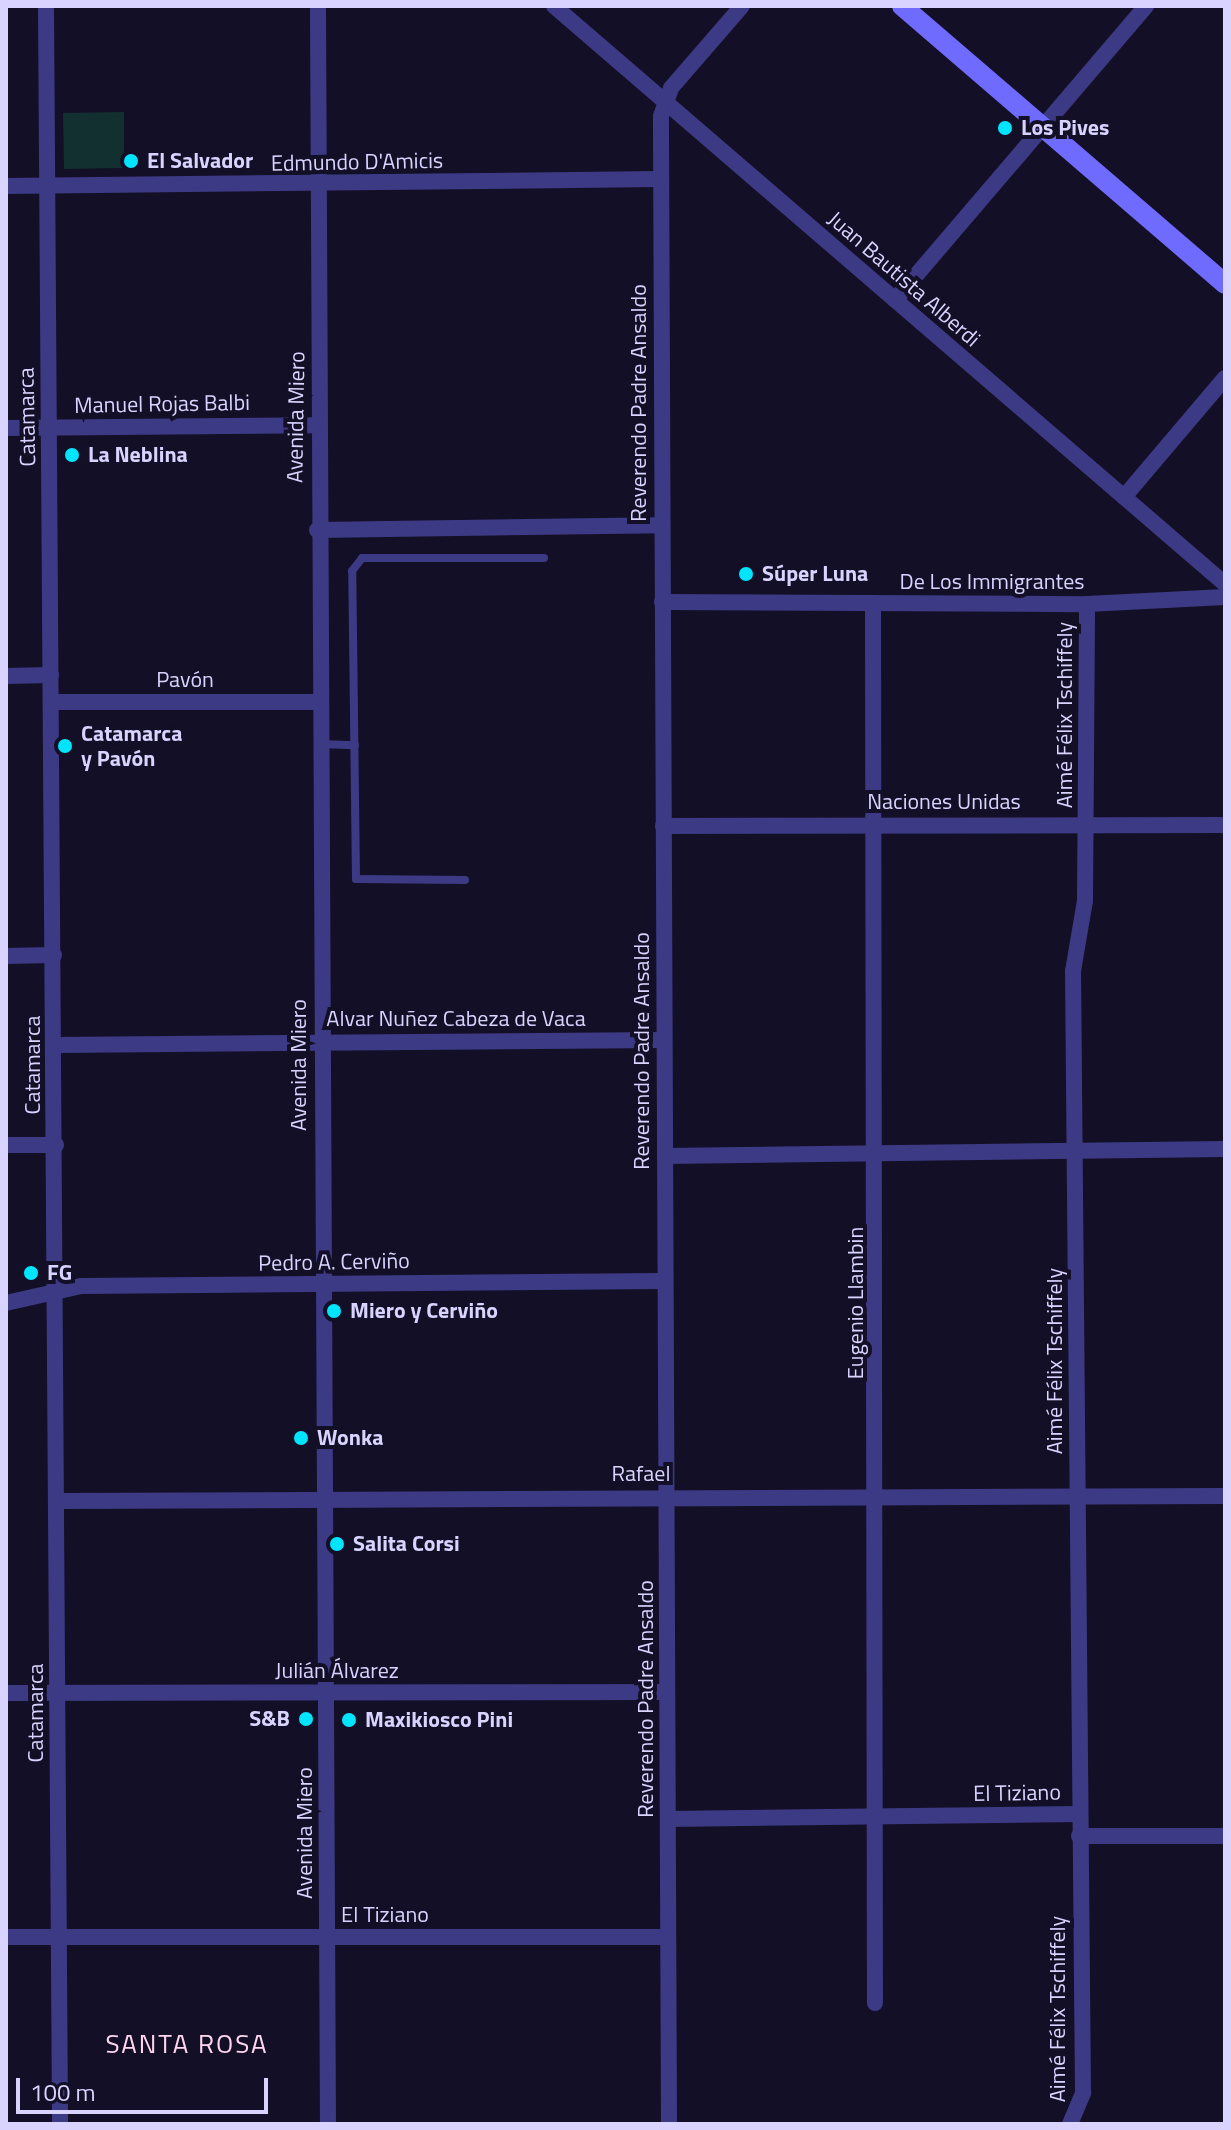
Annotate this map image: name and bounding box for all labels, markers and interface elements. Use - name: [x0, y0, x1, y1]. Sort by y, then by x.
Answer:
- place label: Los Pives: [1021, 115, 1109, 141]
- marker: Los Pives: [996, 119, 1014, 137]
- street label: Edmundo D'Amicis: [271, 147, 443, 177]
- place label: El Salvador: [147, 148, 253, 174]
- marker: El Salvador: [122, 152, 140, 170]
- street label: Juan Bautista Alberdi: [823, 206, 985, 352]
- street label: Reverendo Padre Ansaldo: [626, 284, 652, 522]
- street label: Avenida Miero: [282, 351, 310, 483]
- street label: Catamarca: [13, 367, 41, 467]
- street label: Manuel Rojas Balbi: [74, 389, 250, 419]
- place label: La Neblina: [88, 442, 188, 468]
- marker: La Neblina: [63, 446, 81, 464]
- place label: Súper Luna: [762, 561, 868, 587]
- marker: Súper Luna: [737, 565, 755, 583]
- street label: De Los Immigrantes: [899, 569, 1085, 595]
- street label: Aimé Félix Tschiffely: [1052, 622, 1078, 808]
- street label: Pavón: [156, 667, 214, 693]
- place label: Catamarca y Pavón: [81, 720, 182, 772]
- marker: Catamarca y Pavón: [56, 737, 74, 755]
- street label: Naciones Unidas: [867, 789, 1021, 815]
- street label: Reverendo Padre Ansaldo: [629, 932, 655, 1170]
- street label: Avenida Miero: [286, 999, 312, 1131]
- street label: Alvar Nuñez Cabeza de Vaca: [326, 1006, 586, 1032]
- street label: Catamarca: [20, 1015, 46, 1115]
- street label: Eugenio Llambin: [843, 1227, 869, 1379]
- street label: Pedro A. Cerviño: [258, 1247, 410, 1277]
- place label: FG: [47, 1260, 72, 1286]
- marker: FG: [22, 1264, 40, 1282]
- street label: Aimé Félix Tschiffely: [1042, 1268, 1068, 1454]
- place label: Miero y Cerviño: [350, 1298, 498, 1324]
- marker: Miero y Cerviño: [325, 1302, 343, 1320]
- place label: Wonka: [317, 1425, 383, 1451]
- marker: Wonka: [292, 1429, 310, 1447]
- street label: Rafael: [611, 1461, 671, 1487]
- place label: Salita Corsi: [353, 1531, 460, 1557]
- marker: Salita Corsi: [328, 1535, 346, 1553]
- street label: Reverendo Padre Ansaldo: [633, 1580, 659, 1818]
- street label: Julián Álvarez: [275, 1658, 399, 1684]
- street label: Catamarca: [23, 1663, 49, 1763]
- place label: S&B: [249, 1706, 290, 1732]
- place label: Maxikiosco Pini: [365, 1707, 513, 1733]
- marker: S&B: [297, 1710, 315, 1728]
- marker: Maxikiosco Pini: [340, 1711, 358, 1729]
- street label: Avenida Miero: [292, 1767, 318, 1899]
- street label: El Tiziano: [973, 1779, 1061, 1807]
- street label: El Tiziano: [341, 1902, 429, 1928]
- street label: Aimé Félix Tschiffely: [1045, 1916, 1071, 2102]
- district label: SANTA ROSA: [105, 2028, 269, 2060]
- scale bar: [20, 2062, 272, 2112]
- text: 100 m: [30, 2074, 96, 2110]

